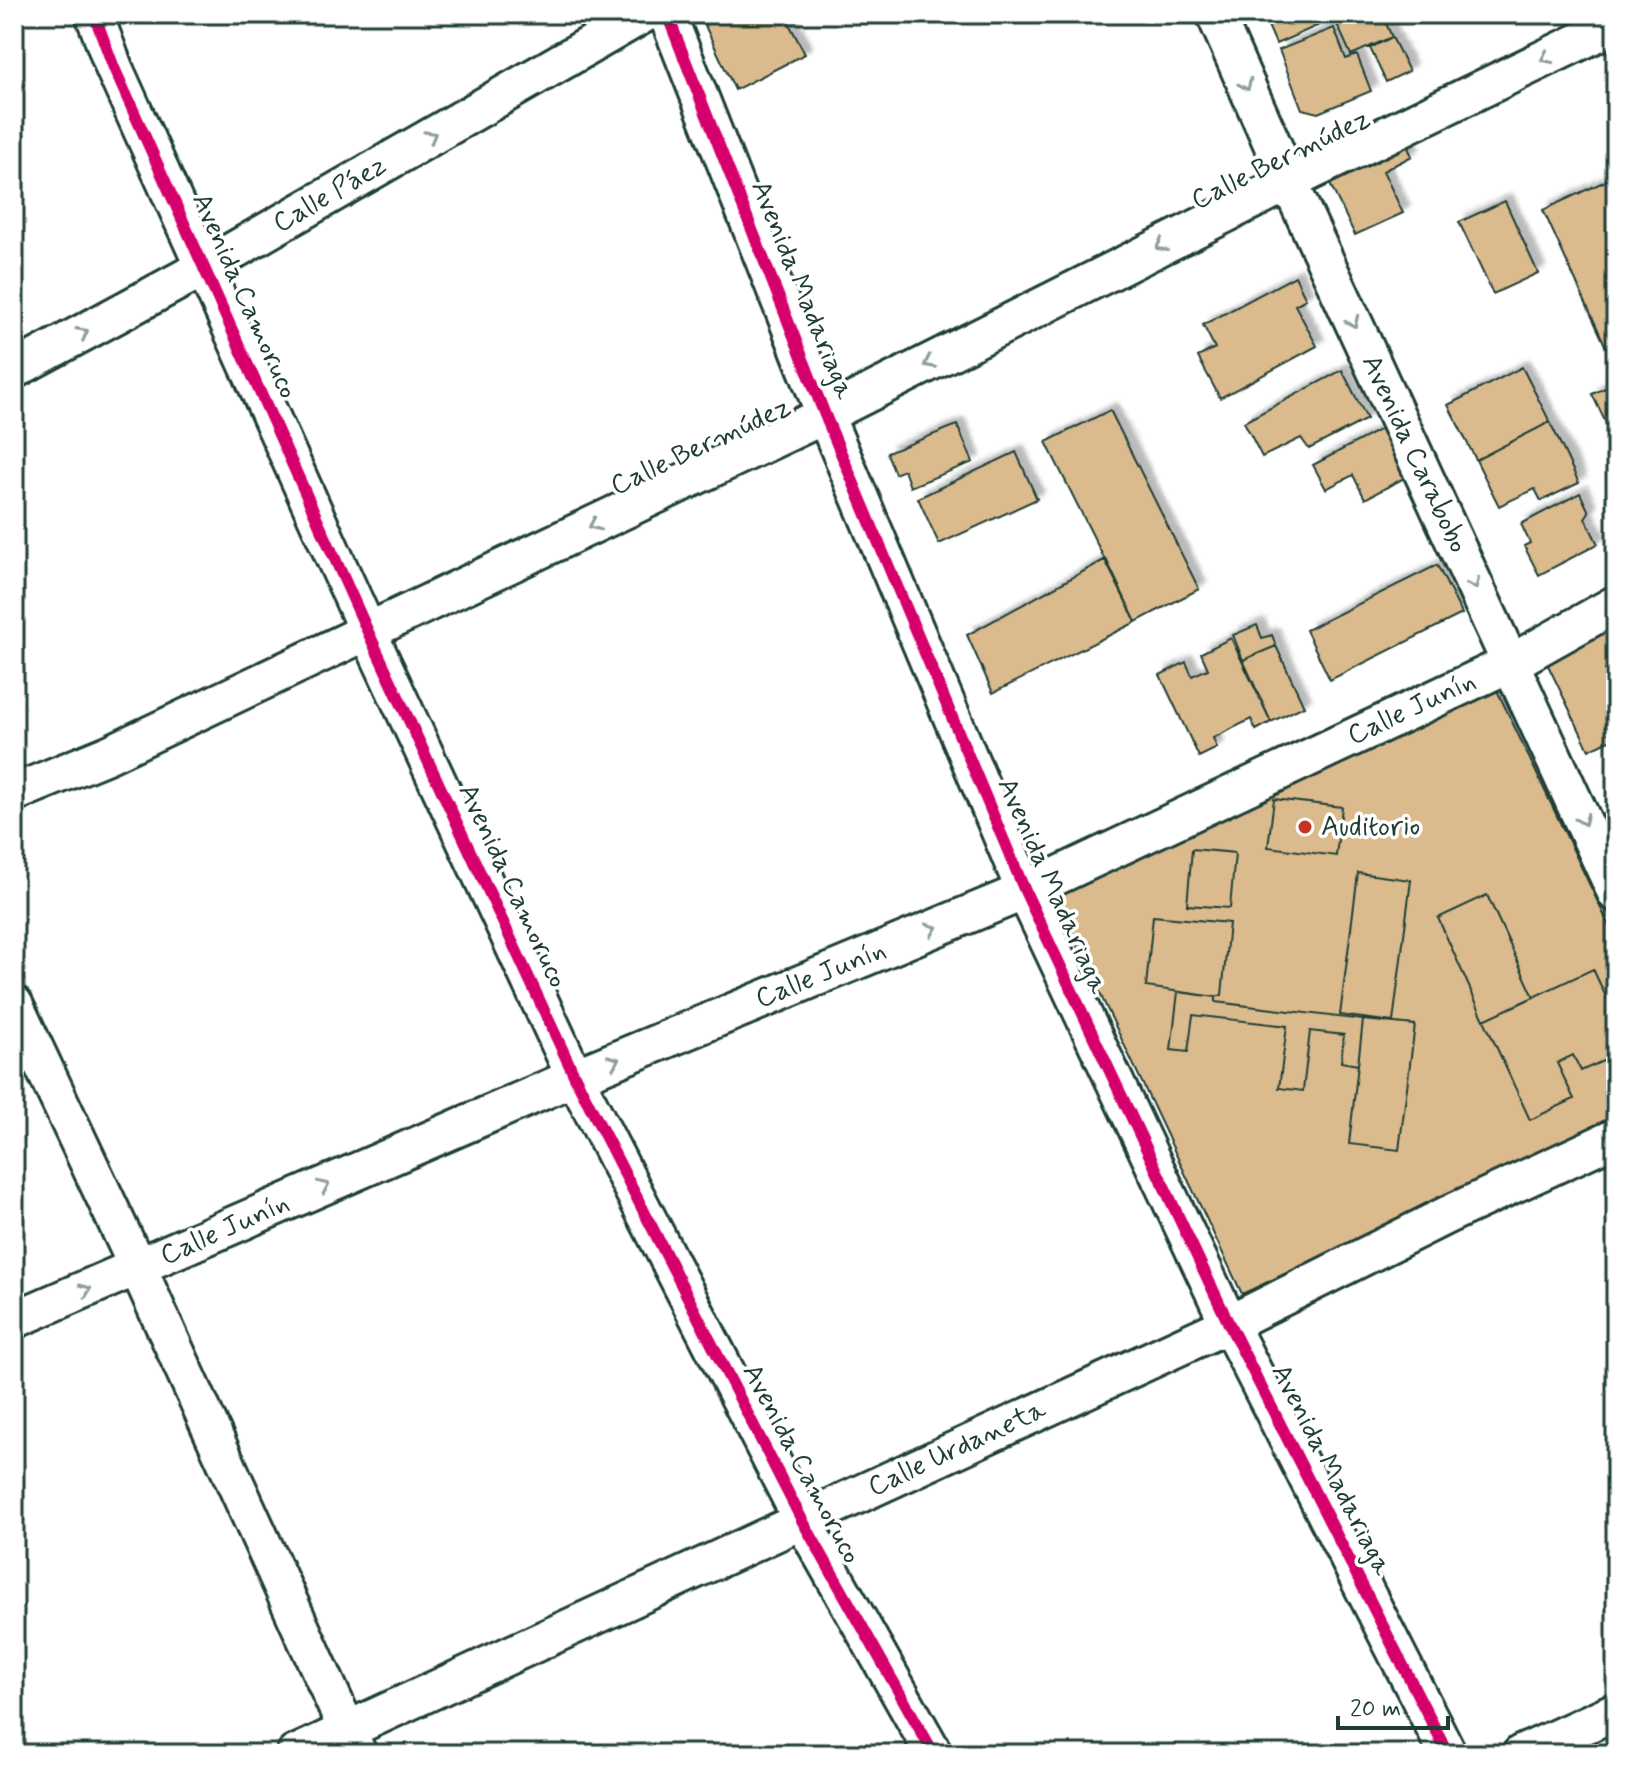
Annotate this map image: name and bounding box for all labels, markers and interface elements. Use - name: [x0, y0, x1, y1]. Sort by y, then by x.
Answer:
- one-way arrow: [1539, 48, 1554, 64]
- one-way arrow: [1236, 77, 1252, 92]
- street label: Calle Bermúdez: [1185, 101, 1377, 219]
- one-way arrow: [422, 130, 437, 146]
- street label: Calle Páez: [266, 148, 394, 242]
- street label: Avenida Madariaga: [741, 175, 863, 405]
- street label: Avenida Camoruco: [182, 187, 306, 405]
- one-way arrow: [1155, 236, 1170, 252]
- one-way arrow: [1343, 314, 1359, 329]
- one-way arrow: [74, 327, 89, 342]
- street label: Avenida Carabobo: [1352, 349, 1476, 559]
- one-way arrow: [923, 353, 937, 369]
- street label: Calle Bermúdez: [605, 389, 797, 505]
- one-way arrow: [588, 515, 603, 531]
- one-way arrow: [1464, 575, 1480, 590]
- street label: Calle Junín: [1342, 663, 1482, 755]
- street label: Avenida Madariaga: [988, 772, 1116, 1000]
- street label: Avenida Camoruco: [448, 778, 576, 994]
- place label: Auditorio: [1321, 809, 1420, 846]
- one-way arrow: [1573, 812, 1589, 826]
- marker: Auditorio: [1296, 818, 1314, 836]
- one-way arrow: [924, 922, 938, 939]
- street label: Calle Junín: [750, 932, 892, 1018]
- one-way arrow: [606, 1054, 620, 1070]
- one-way arrow: [316, 1180, 331, 1196]
- street label: Calle Junín: [155, 1185, 295, 1275]
- one-way arrow: [78, 1283, 92, 1299]
- street label: Avenida Camoruco: [733, 1358, 869, 1570]
- street label: Avenida Madariaga: [1262, 1358, 1400, 1582]
- street label: Calle Urdaneta: [862, 1392, 1052, 1506]
- scale bar: [1338, 1680, 1448, 1730]
- text: 20 m: [1350, 1694, 1401, 1725]

